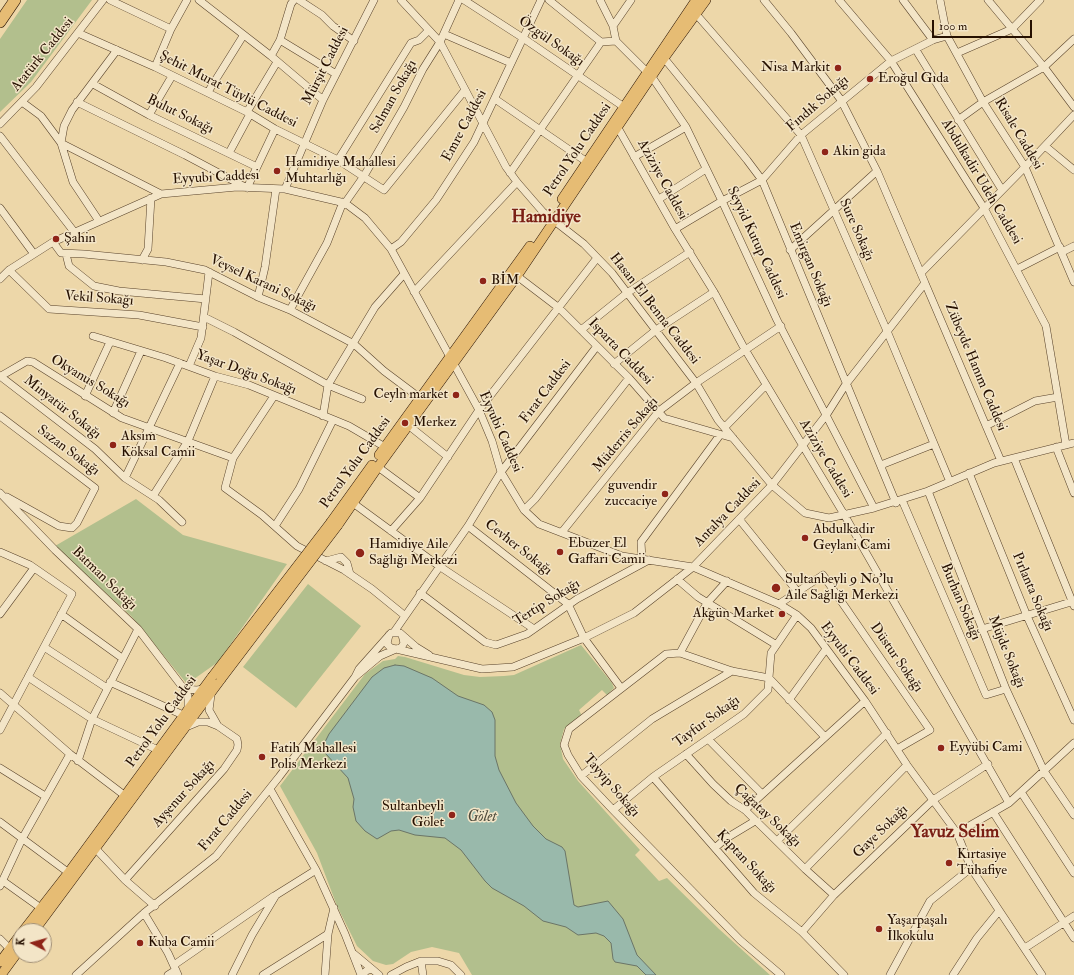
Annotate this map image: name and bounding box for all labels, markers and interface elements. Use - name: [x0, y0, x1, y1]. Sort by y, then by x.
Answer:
- scale bar: [934, 12, 1034, 38]
- street label: Özgül Sokağı: [515, 13, 587, 71]
- street label: Atatürk Caddesi: [8, 15, 78, 95]
- text: 100 m: [939, 19, 967, 34]
- street label: Mürşit Caddesi: [299, 24, 353, 108]
- street label: Şehit Murat Tüylü Caddesi: [156, 48, 300, 132]
- street label: Selman Sokağı: [367, 57, 421, 137]
- place label: Nisa Markit: [761, 60, 830, 76]
- marker: Nisa Markit: [833, 63, 843, 73]
- place label: Eroğul Gıda: [878, 71, 949, 87]
- street label: Fındık Sokağı: [783, 72, 853, 136]
- marker: Eroğul Gıda: [865, 74, 875, 84]
- street label: Emre Caddesi: [439, 87, 491, 165]
- street label: Bulut Sokağı: [144, 92, 216, 138]
- street label: Risale Caddesi: [990, 95, 1046, 173]
- street label: Petrol Yolu Caddesi: [540, 100, 616, 200]
- street label: Abdulkadir Udeh Caddesi: [937, 116, 1025, 248]
- street label: Aziziye Caddesi: [633, 137, 691, 223]
- place label: Akin gida: [833, 144, 886, 160]
- marker: Akin gida: [820, 147, 830, 157]
- place label: Hamidiye Mahallesi Muhtarlığı: [285, 155, 396, 188]
- marker: Hamidiye Mahallesi Muhtarlığı: [272, 166, 282, 176]
- street label: Eyyubi Caddesi: [172, 167, 260, 189]
- street label: Seyyid Kutup Caddesi: [723, 184, 789, 302]
- street label: Sure Sokağı: [835, 196, 877, 264]
- district label: Hamidiye: [511, 207, 581, 229]
- street label: Emirgan Sokağı: [785, 220, 835, 310]
- place label: Şahin: [64, 231, 96, 247]
- marker: Şahin: [51, 234, 61, 244]
- street label: Hasan El Benna Caddesi: [605, 250, 703, 368]
- street label: Veysel Karani Sokağı: [207, 252, 319, 316]
- place label: BİM: [491, 273, 519, 289]
- marker: BİM: [478, 276, 488, 286]
- street label: Vekil Sokağı: [64, 288, 134, 310]
- street label: Zübeyde Hanım Caddesi: [940, 300, 1010, 434]
- street label: Isparta Caddesi: [584, 315, 656, 389]
- street label: Yaşar Doğu Sokağı: [194, 347, 298, 399]
- street label: Okyanus Sokağı: [47, 352, 133, 412]
- street label: Fırat Caddesi: [517, 357, 575, 427]
- street label: Minyatür Sokağı: [20, 373, 104, 443]
- place label: Ceyln market: [373, 387, 448, 403]
- street label: Eyyubi Caddesi: [475, 389, 525, 475]
- marker: Ceyln market: [451, 390, 461, 400]
- street label: Müderris Sokağı: [590, 394, 662, 476]
- street label: Petrol Yolu Caddesi: [317, 414, 395, 512]
- place label: Merkez: [413, 415, 456, 431]
- street label: Aziziye Caddesi: [795, 417, 855, 501]
- marker: Merkez: [400, 418, 410, 428]
- street label: Sazan Sokağı: [34, 422, 102, 480]
- place label: Aksım Köksal Camii: [121, 429, 195, 462]
- marker: Aksım Köksal Camii: [108, 440, 118, 450]
- street label: Antalya Caddesi: [691, 475, 765, 551]
- place label: guvendir zuccaciye: [605, 478, 657, 510]
- marker: guvendir zuccaciye: [660, 489, 670, 499]
- street label: Cevher Sokağı: [481, 516, 555, 580]
- place label: Abdulkadir Geylani Cami: [813, 522, 890, 554]
- marker: Abdulkadir Geylani Cami: [800, 533, 810, 543]
- place label: Ebuzer El Gaffari Camii: [568, 536, 645, 568]
- place label: Hamidiye Aile Sağlığı Merkezi: [369, 537, 457, 570]
- street label: Batman Sokağı: [68, 544, 140, 614]
- marker: Hamidiye Aile Sağlığı Merkezi: [354, 547, 366, 559]
- marker: Ebuzer El Gaffari Camii: [555, 547, 565, 557]
- street label: Pırlanta Sokağı: [1008, 550, 1056, 634]
- street label: Burhan Sokağı: [936, 561, 984, 643]
- place label: Sultanbeyli 9 No'lu Aile Sağlığı Merkezi: [785, 572, 898, 604]
- street label: Tertip Sokağı: [511, 576, 583, 630]
- marker: Sultanbeyli 9 No'lu Aile Sağlığı Merkezi: [770, 582, 782, 594]
- place label: Akgün Market: [693, 606, 774, 622]
- marker: Akgün Market: [777, 609, 787, 619]
- street label: Müjde Sokağı: [984, 613, 1028, 691]
- street label: Eyyubi Caddesi: [816, 619, 882, 699]
- street label: Düstur Sokağı: [866, 620, 926, 696]
- street label: Petrol Yolu Caddesi: [123, 673, 201, 771]
- street label: Tayfur Sokağı: [671, 692, 743, 752]
- place label: Eyyübi Cami: [949, 740, 1022, 756]
- place label: Fatih Mahallesi Polis Merkezi: [270, 741, 357, 774]
- marker: Eyyübi Cami: [936, 743, 946, 753]
- street label: Tayyip Sokağı: [579, 751, 643, 821]
- marker: Fatih Mahallesi Polis Merkezi: [257, 752, 267, 762]
- street label: Ayşenur Sokağı: [149, 757, 219, 831]
- street label: Çağatay Sokağı: [730, 781, 804, 851]
- street label: Fırat Caddesi: [195, 787, 257, 855]
- place label: Sultanbeyli Gölet: [382, 799, 444, 832]
- street label: Gaye Sokağı: [850, 802, 912, 862]
- water label: Gölet: [467, 809, 497, 827]
- marker: Sultanbeyli Gölet: [447, 810, 457, 820]
- district label: Yavuz Selim: [911, 822, 999, 844]
- street label: Kaptan Sokağı: [712, 827, 780, 897]
- place label: Kırtasiye Tühafiye: [957, 847, 1007, 880]
- marker: Kırtasiye Tühafiye: [944, 858, 954, 868]
- place label: Yaşarpaşalı İlkokulu: [887, 913, 948, 946]
- north arrow: [12, 923, 52, 963]
- marker: Yaşarpaşalı İlkokulu: [874, 924, 884, 934]
- place label: Kuba Camii: [148, 935, 215, 951]
- text: K: [14, 937, 27, 946]
- marker: Kuba Camii: [135, 938, 145, 948]

